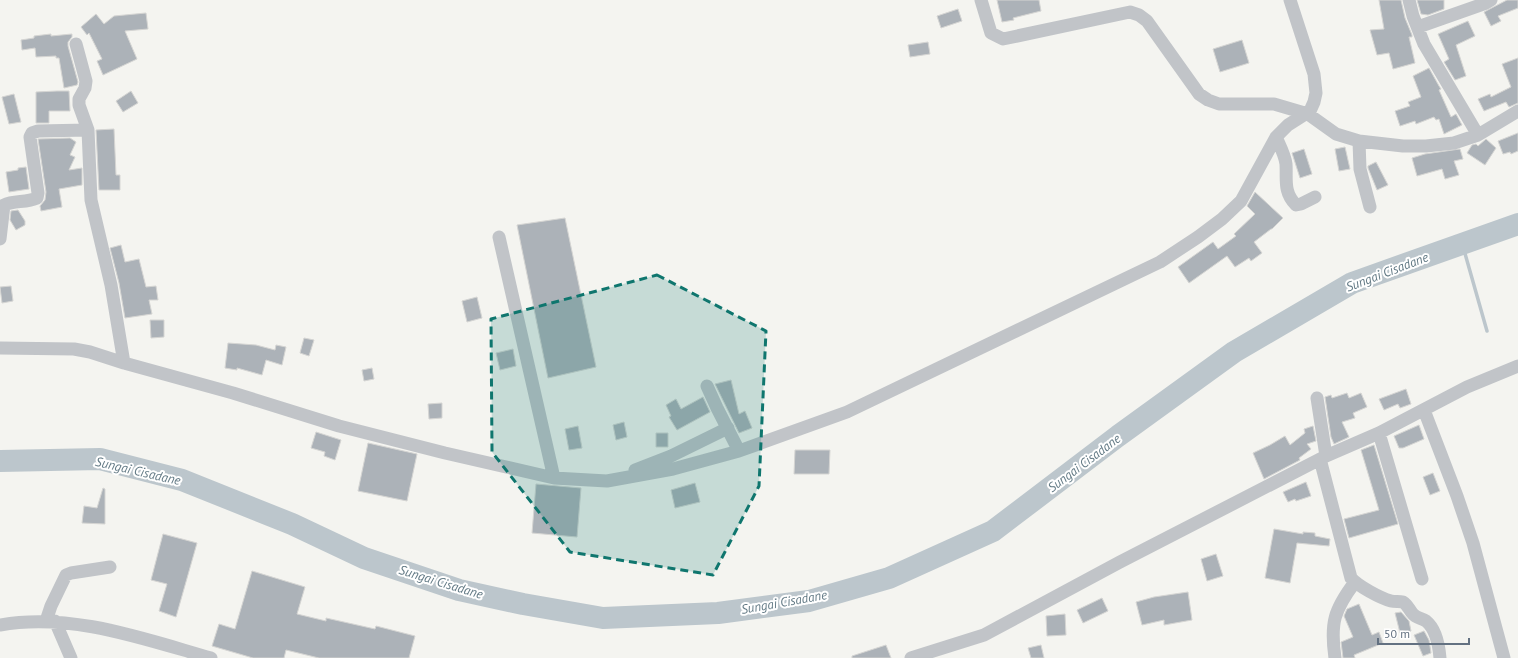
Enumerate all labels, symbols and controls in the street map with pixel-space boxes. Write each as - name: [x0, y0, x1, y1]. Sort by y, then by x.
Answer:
- water label: Sungai Cisadane: [1343, 248, 1431, 296]
- water label: Sungai Cisadane: [1044, 430, 1124, 496]
- water label: Sungai Cisadane: [94, 453, 182, 489]
- water label: Sungai Cisadane: [397, 561, 485, 603]
- water label: Sungai Cisadane: [740, 586, 828, 618]
- scale bar: [1378, 620, 1469, 646]
- text: 50 m: [1384, 626, 1410, 641]

